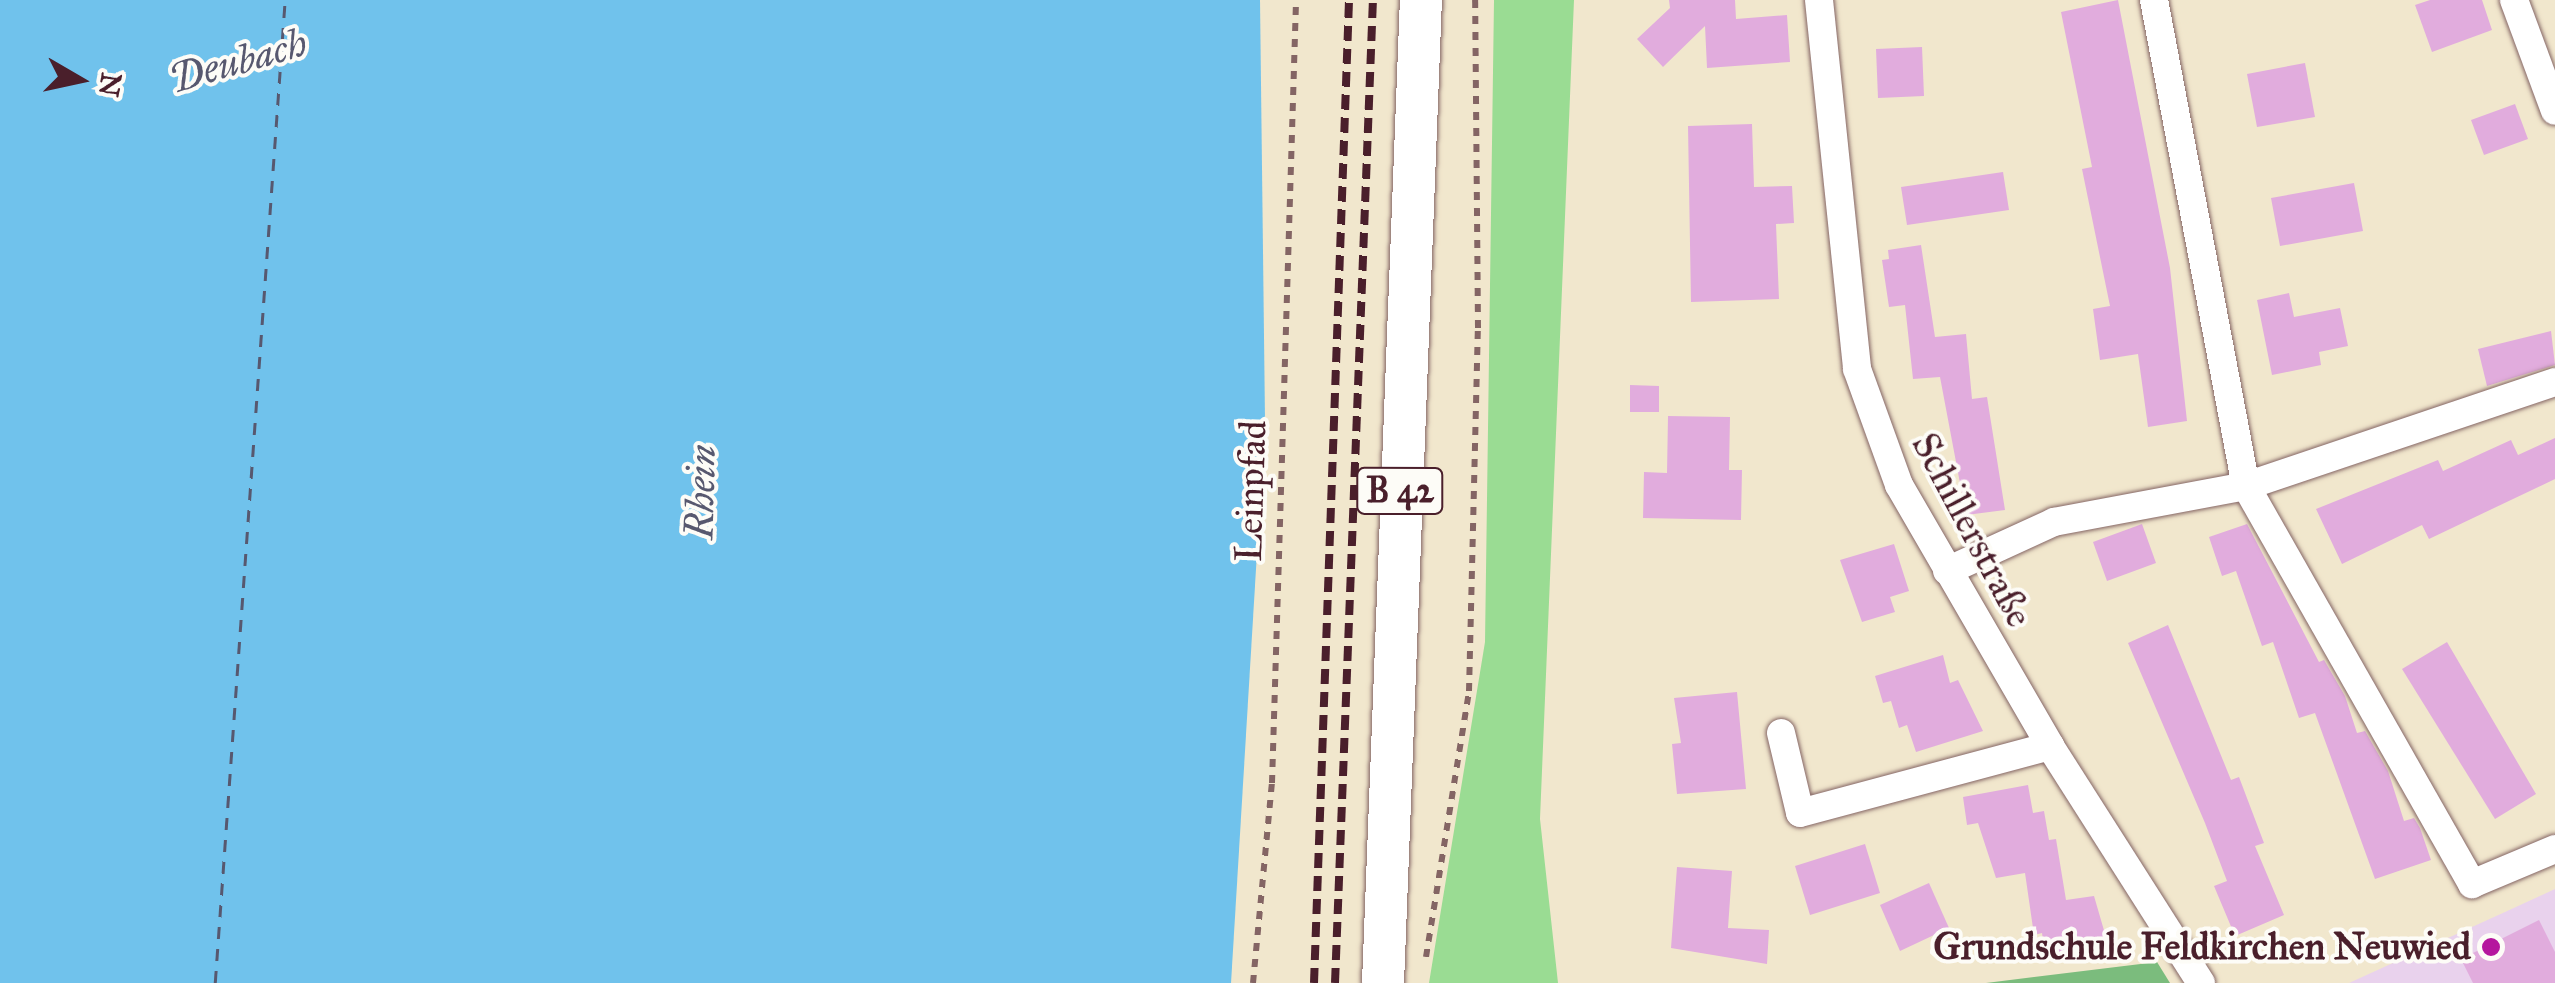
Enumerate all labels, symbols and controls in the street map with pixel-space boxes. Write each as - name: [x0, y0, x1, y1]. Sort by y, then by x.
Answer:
- water label: Deubach: [164, 19, 312, 103]
- north arrow: [30, 30, 130, 130]
- text: N: [91, 70, 129, 99]
- street label: Leinpfad: [1226, 419, 1276, 563]
- street label: Schillerstraße: [1902, 425, 2042, 635]
- water label: Rhein: [675, 444, 727, 540]
- road number: B 42: [1355, 461, 1445, 521]
- place label: Grundschule Feldkirchen Neuwied: [1933, 924, 2471, 970]
- marker: Grundschule Feldkirchen Neuwied: [2480, 936, 2502, 958]

